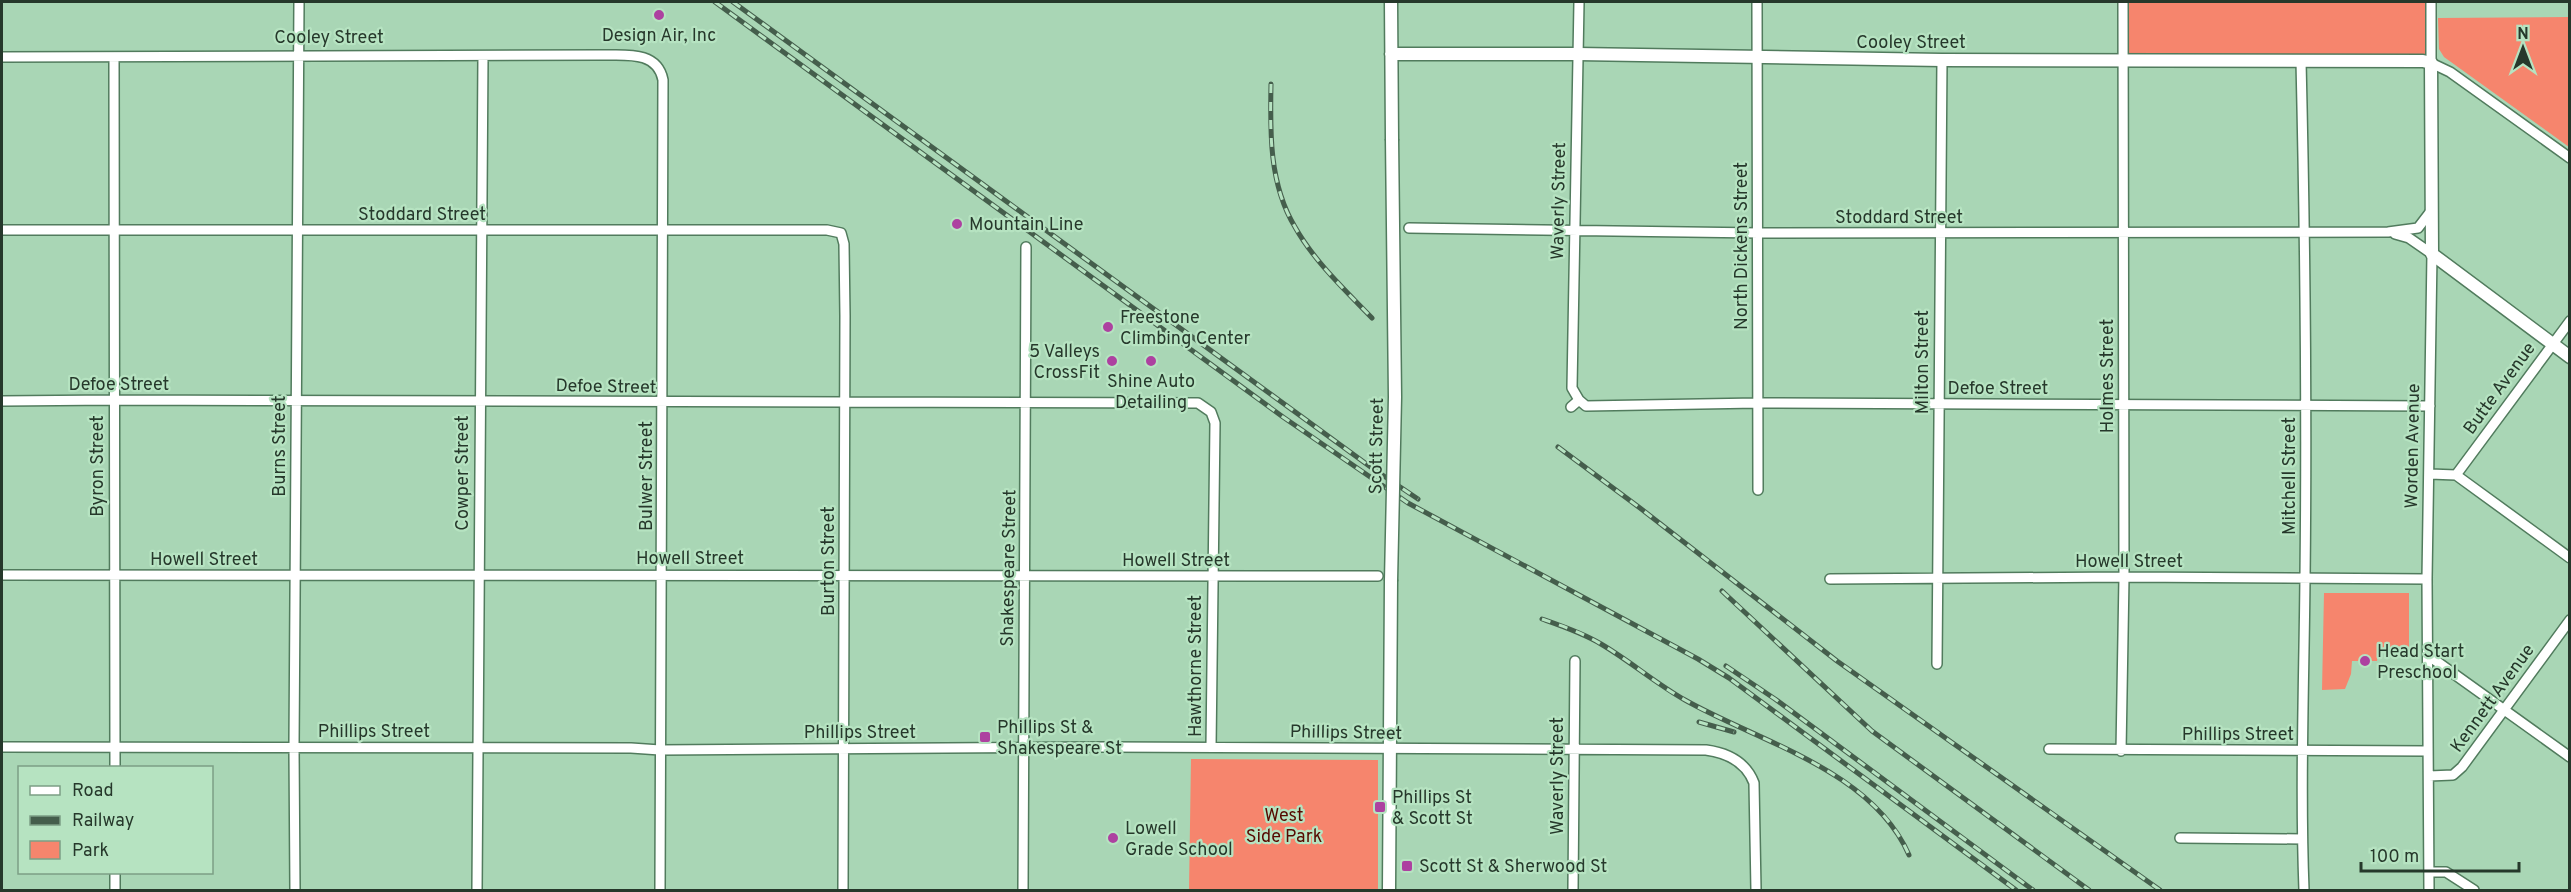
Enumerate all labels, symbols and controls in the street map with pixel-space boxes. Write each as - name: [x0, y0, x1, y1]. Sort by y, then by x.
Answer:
- marker: Design Air, Inc: [652, 8, 666, 22]
- north arrow: [2493, 18, 2553, 78]
- place label: Design Air, Inc: [602, 25, 716, 48]
- text: N: [2517, 25, 2529, 45]
- street label: Cooley Street: [274, 27, 384, 50]
- street label: Cooley Street: [1856, 32, 1966, 55]
- street label: Waverly Street: [1547, 142, 1572, 260]
- street label: North Dickens Street: [1731, 162, 1754, 330]
- street label: Stoddard Street: [358, 204, 486, 227]
- street label: Stoddard Street: [1835, 207, 1963, 230]
- place label: Mountain Line: [969, 214, 1083, 237]
- marker: Mountain Line: [950, 217, 964, 231]
- place label: Freestone Climbing Center: [1120, 307, 1251, 351]
- street label: Milton Street: [1912, 310, 1935, 414]
- street label: Holmes Street: [2097, 319, 2120, 433]
- marker: Freestone Climbing Center: [1101, 320, 1115, 334]
- street label: Butte Avenue: [2459, 338, 2541, 440]
- place label: 5 Valleys CrossFit: [1029, 341, 1100, 385]
- marker: 5 Valleys CrossFit: [1105, 354, 1119, 368]
- marker: Shine Auto Detailing: [1144, 354, 1158, 368]
- place label: Shine Auto Detailing: [1107, 371, 1195, 415]
- street label: Defoe Street: [69, 374, 169, 397]
- street label: Defoe Street: [555, 375, 657, 400]
- street label: Defoe Street: [1948, 378, 2048, 401]
- street label: Worden Avenue: [2401, 383, 2426, 509]
- street label: Burns Street: [269, 395, 292, 497]
- street label: Scott Street: [1365, 398, 1390, 495]
- street label: Byron Street: [87, 415, 110, 517]
- street label: Cowper Street: [452, 415, 475, 531]
- street label: Mitchell Street: [2279, 417, 2302, 535]
- street label: Bulwer Street: [636, 421, 659, 531]
- street label: Shakespeare Street: [997, 489, 1022, 647]
- street label: Burton Street: [818, 506, 841, 616]
- street label: Howell Street: [636, 548, 744, 571]
- street label: Howell Street: [150, 549, 258, 572]
- street label: Howell Street: [1122, 550, 1230, 573]
- street label: Howell Street: [2075, 551, 2183, 574]
- street label: Hawthorne Street: [1185, 595, 1208, 737]
- street label: Kennett Avenue: [2446, 640, 2540, 758]
- place label: Head Start Preschool: [2377, 641, 2464, 685]
- marker: Head Start Preschool: [2358, 654, 2372, 668]
- place label: Phillips St & Shakespeare St: [997, 717, 1122, 761]
- street label: Waverly Street: [1547, 717, 1570, 835]
- street label: Phillips Street: [318, 721, 430, 744]
- street label: Phillips Street: [1290, 721, 1402, 746]
- street label: Phillips Street: [804, 722, 916, 745]
- street label: Phillips Street: [2182, 724, 2294, 747]
- marker: Phillips St & Shakespeare St: [978, 730, 992, 744]
- legend: [18, 766, 213, 874]
- text: Road: [72, 780, 114, 803]
- place label: Phillips St & Scott St: [1392, 787, 1473, 831]
- marker: Phillips St & Scott St: [1373, 800, 1387, 814]
- park label: West Side Park: [1246, 805, 1322, 849]
- text: Railway: [72, 810, 134, 833]
- place label: Lowell Grade School: [1125, 818, 1233, 862]
- marker: Lowell Grade School: [1106, 831, 1120, 845]
- scale bar: [2361, 835, 2518, 873]
- text: Park: [72, 840, 109, 863]
- text: 100 m: [2370, 846, 2419, 869]
- place label: Scott St & Sherwood St: [1419, 856, 1607, 879]
- marker: Scott St & Sherwood St: [1400, 859, 1414, 873]

